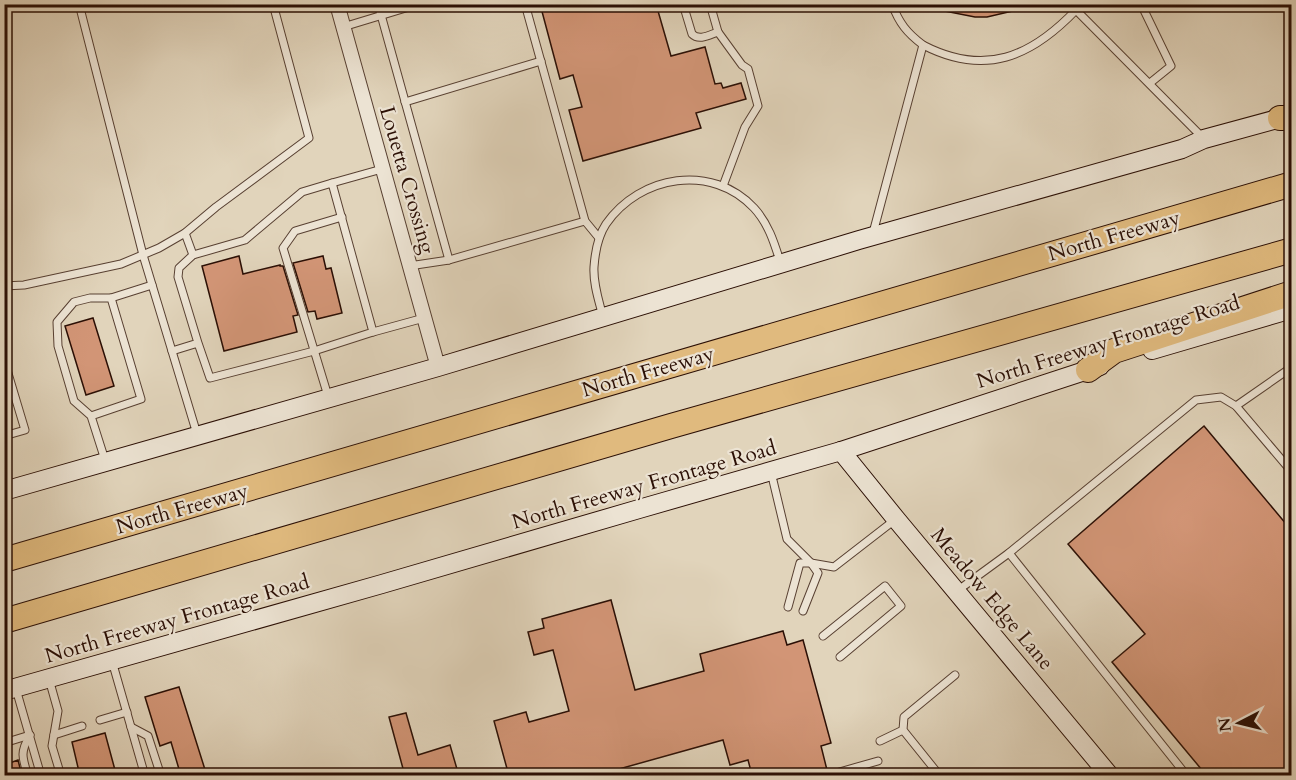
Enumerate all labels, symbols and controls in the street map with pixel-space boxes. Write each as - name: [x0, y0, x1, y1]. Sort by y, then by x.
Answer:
- street label: Louetta Crossing: [372, 103, 442, 257]
- street label: North Freeway: [1044, 203, 1184, 269]
- street label: North Freeway Frontage Road: [973, 288, 1243, 396]
- street label: North Freeway: [578, 339, 718, 405]
- street label: North Freeway Frontage Road: [508, 433, 780, 537]
- street label: North Freeway: [112, 476, 252, 542]
- street label: Meadow Edge Lane: [924, 522, 1060, 676]
- street label: North Freeway Frontage Road: [41, 567, 313, 671]
- north arrow: [1209, 693, 1269, 753]
- text: N: [1213, 716, 1237, 733]

